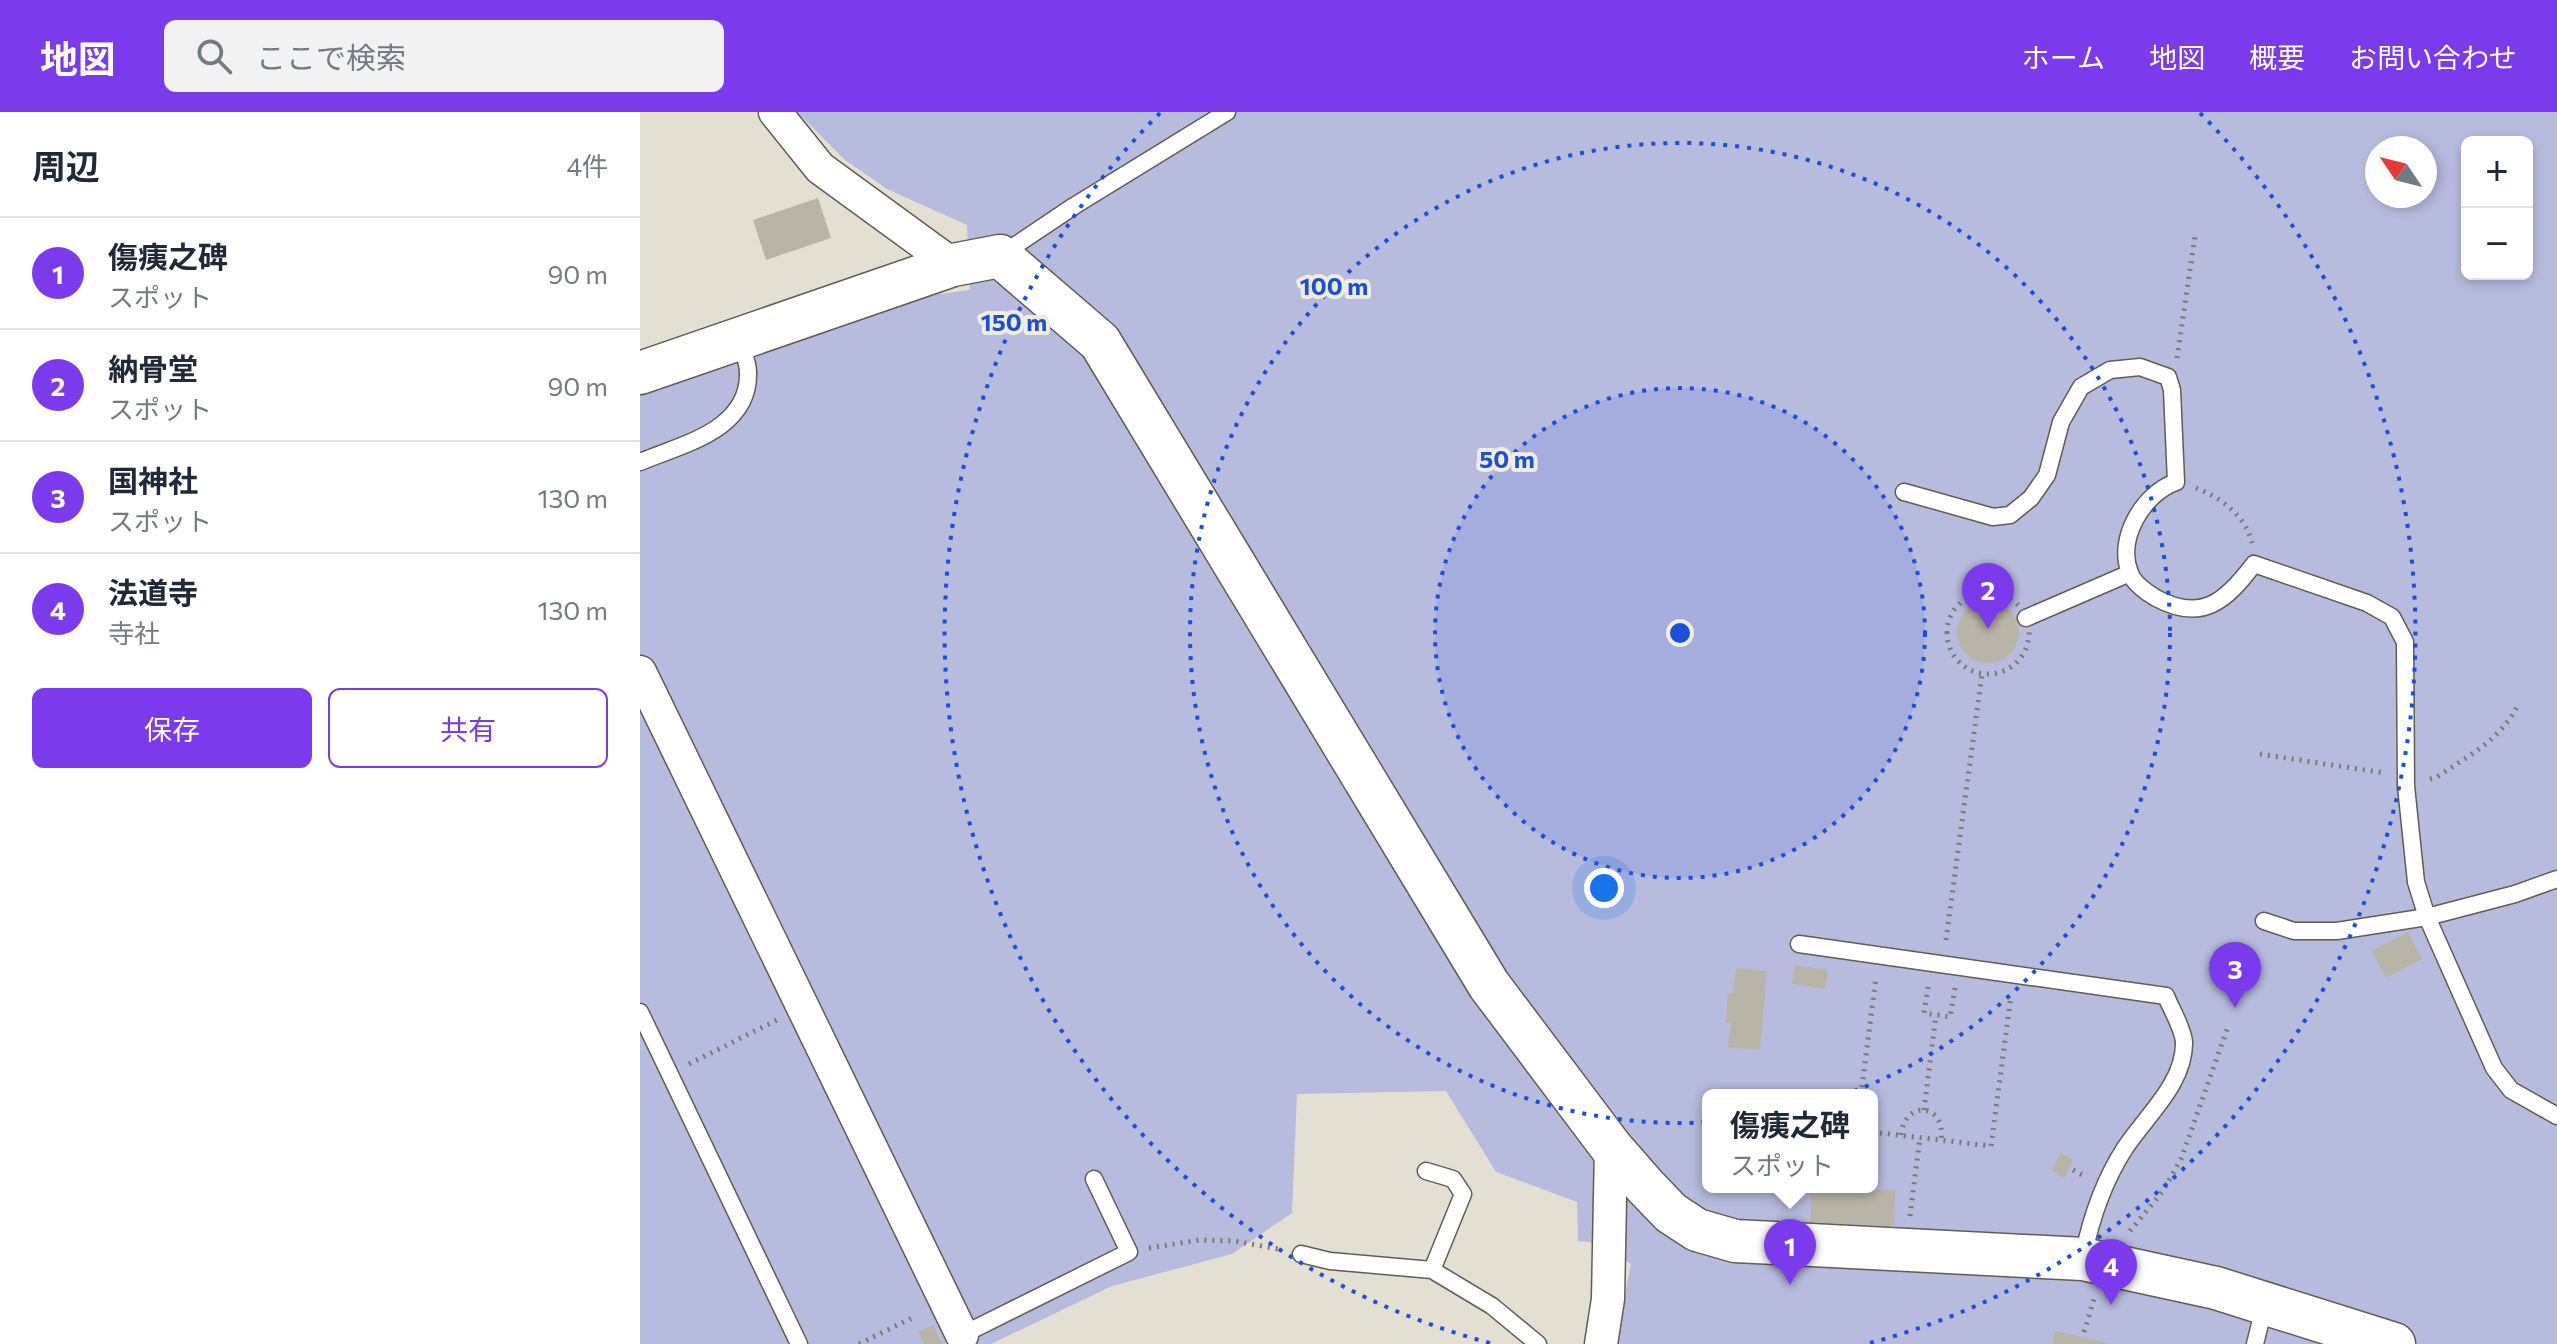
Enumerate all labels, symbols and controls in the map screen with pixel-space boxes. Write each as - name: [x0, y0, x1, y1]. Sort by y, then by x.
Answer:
- search box: [164, 20, 724, 92]
- text: 地図: [40, 34, 116, 81]
- icon: search: [192, 34, 236, 78]
- text: ここで検索: [256, 38, 406, 75]
- text: ホーム: [2022, 40, 2105, 74]
- text: 地図: [2149, 40, 2205, 74]
- text: 概要: [2249, 40, 2305, 74]
- text: お問い合わせ: [2349, 40, 2517, 74]
- north arrow: [2365, 136, 2437, 208]
- map controls: [2461, 136, 2533, 280]
- button: +: [2461, 136, 2533, 208]
- text: 周辺: [32, 144, 100, 186]
- text: 4件: [566, 150, 608, 181]
- button: −: [2461, 208, 2533, 280]
- text: 傷痍之碑: [108, 237, 228, 274]
- text: 1: [52, 258, 64, 289]
- text: 90 m: [548, 258, 608, 289]
- text: 100 m: [1300, 271, 1368, 300]
- text: スポット: [108, 281, 212, 312]
- text: 150 m: [981, 307, 1047, 336]
- text: 納骨堂: [108, 349, 198, 386]
- text: 2: [51, 370, 65, 401]
- text: 90 m: [548, 370, 608, 401]
- text: スポット: [108, 393, 212, 424]
- text: 50 m: [1479, 444, 1535, 473]
- text: 国神社: [108, 461, 198, 498]
- text: 3: [50, 482, 66, 513]
- text: 130 m: [537, 482, 608, 513]
- text: スポット: [108, 505, 212, 536]
- pin: 2: [1962, 563, 2014, 629]
- text: 法道寺: [108, 573, 198, 610]
- text: 4: [50, 594, 66, 625]
- text: 130 m: [537, 594, 608, 625]
- text: 寺社: [108, 617, 160, 648]
- centre of rings: [1666, 619, 1694, 647]
- button: 保存: [32, 688, 312, 768]
- button: 共有: [328, 688, 608, 768]
- your location: [1584, 868, 1624, 908]
- pin: 3: [2209, 942, 2261, 1008]
- popup: [1702, 1089, 1878, 1193]
- text: 傷痍之碑: [1730, 1105, 1850, 1142]
- text: スポット: [1730, 1149, 1834, 1180]
- pin: 1: [1764, 1219, 1816, 1285]
- pin: 4: [2085, 1239, 2137, 1305]

